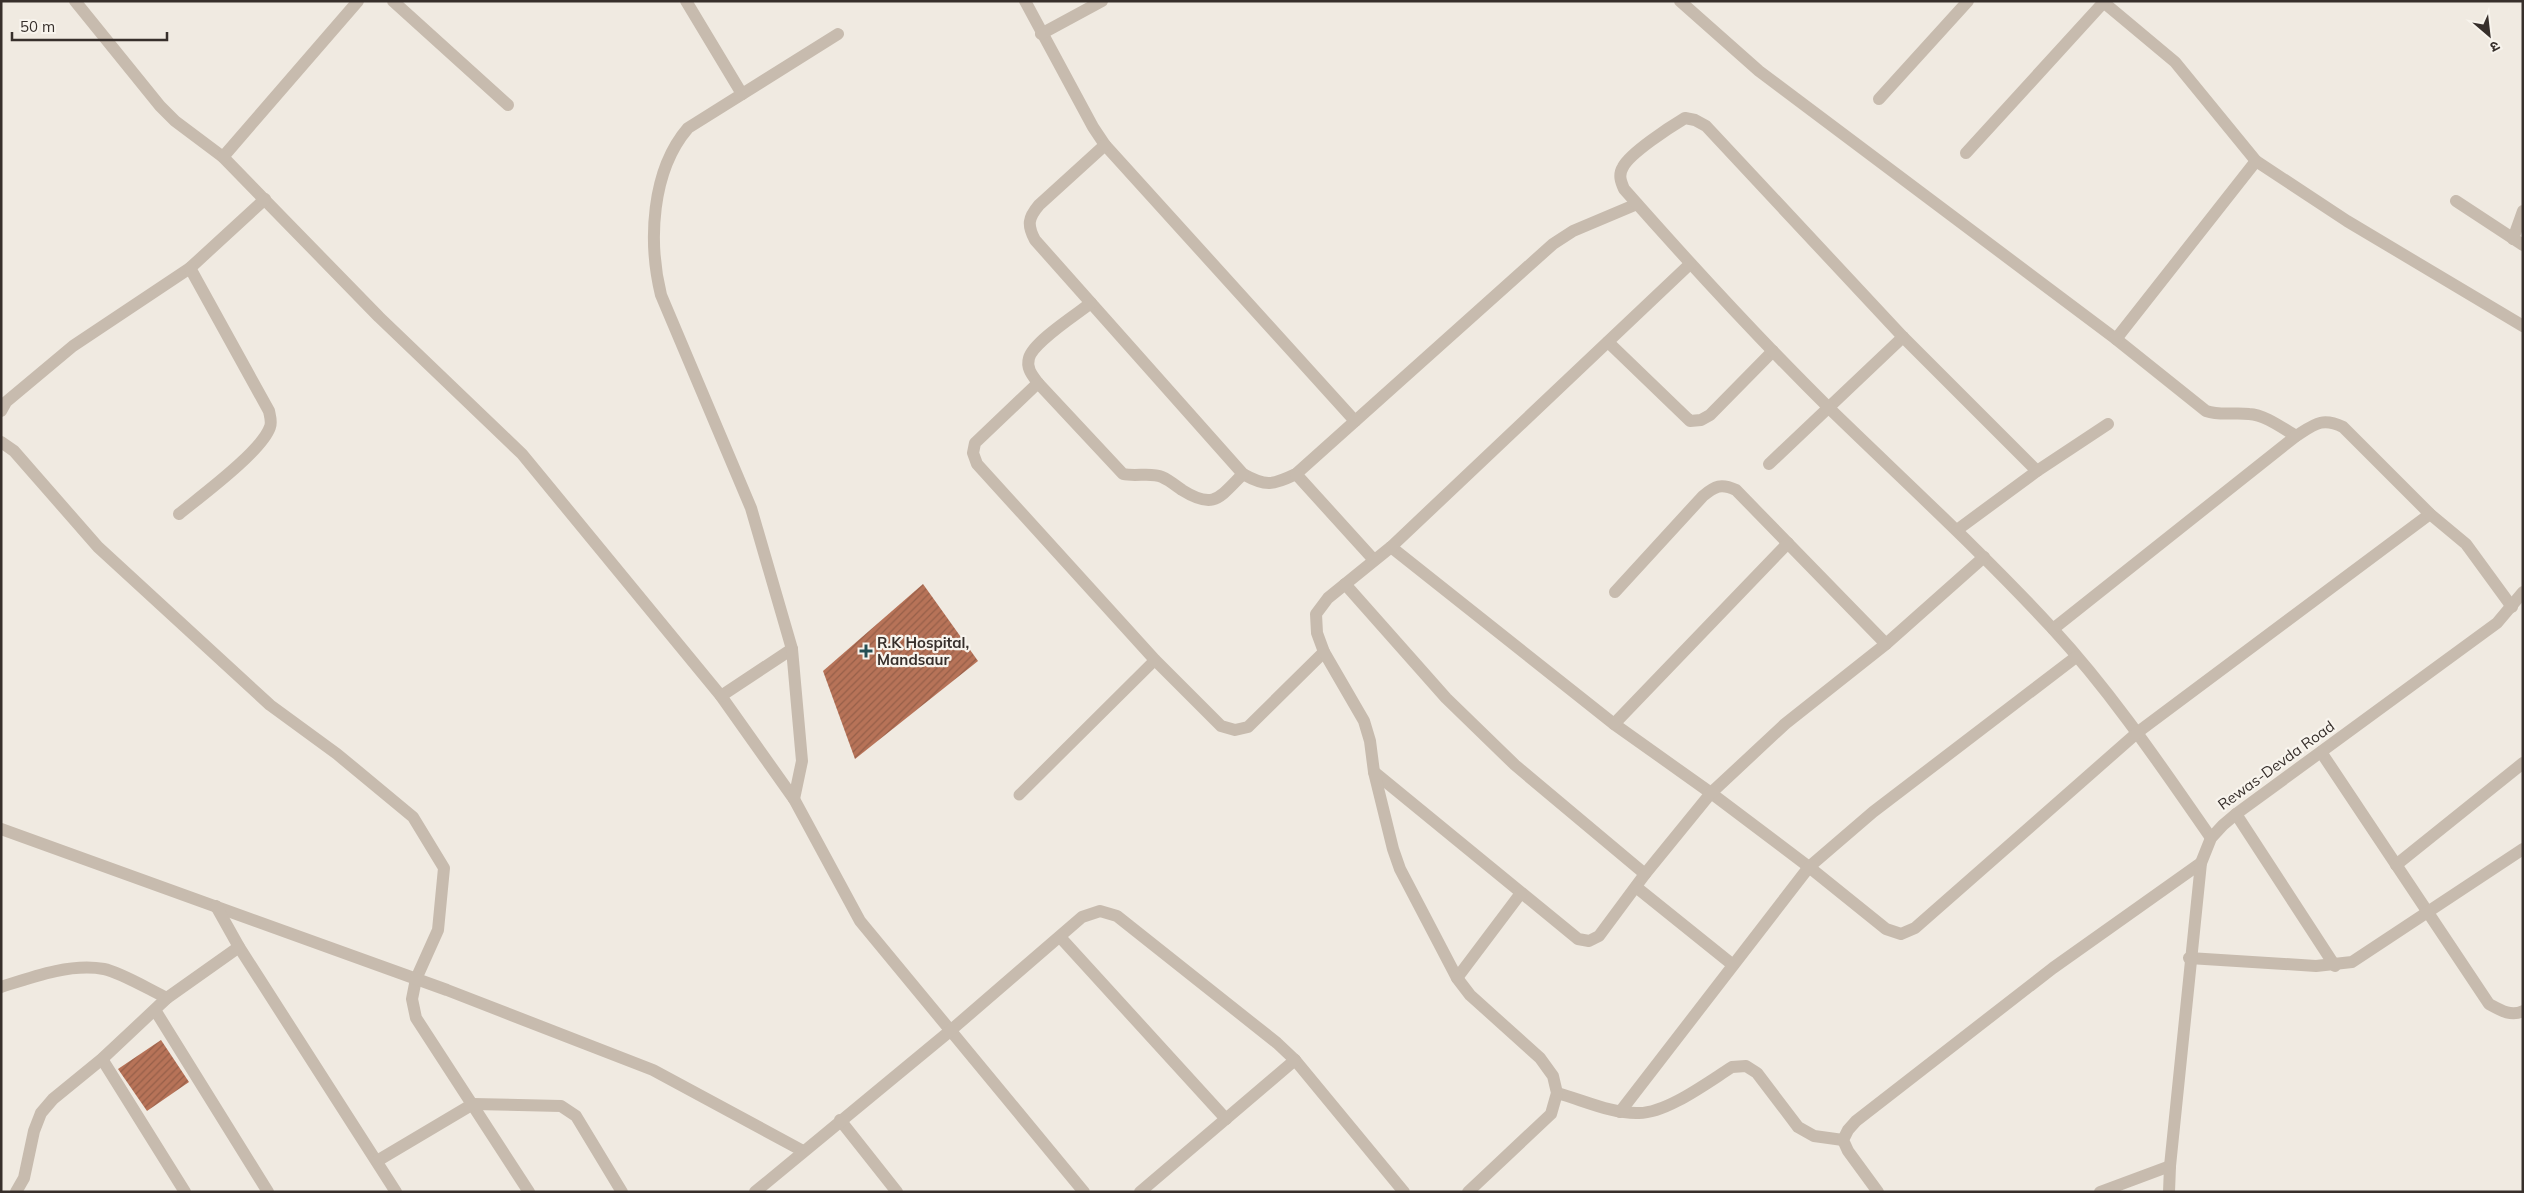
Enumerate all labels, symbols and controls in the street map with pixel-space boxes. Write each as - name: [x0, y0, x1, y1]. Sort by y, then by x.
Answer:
- scale bar: [12, 10, 168, 42]
- north arrow: [2464, 10, 2514, 60]
- text: 50 m: [20, 17, 55, 36]
- text: उ: [2487, 37, 2503, 57]
- place label: R.K Hospital, Mandsaur: [877, 633, 969, 669]
- marker: R.K Hospital, Mandsaur: [859, 644, 873, 658]
- street label: Rewas-Devda Road: [2214, 716, 2338, 814]

